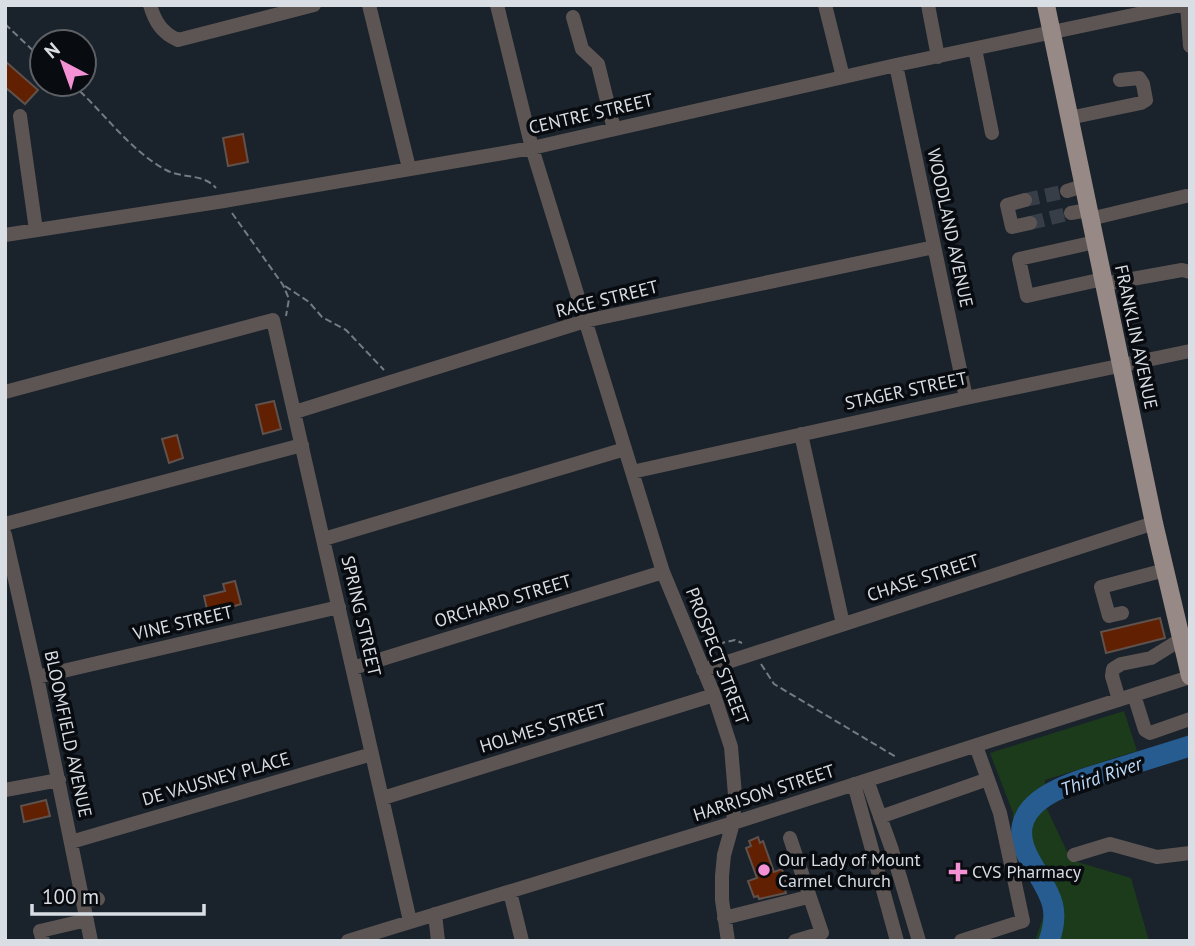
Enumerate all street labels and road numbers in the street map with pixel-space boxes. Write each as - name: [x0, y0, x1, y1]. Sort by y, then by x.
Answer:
- street label: CENTRE STREET: [527, 88, 655, 139]
- street label: WOODLAND AVENUE: [922, 146, 979, 310]
- street label: FRANKLIN AVENUE: [1110, 263, 1163, 411]
- street label: RACE STREET: [553, 275, 660, 322]
- street label: STAGER STREET: [843, 366, 969, 415]
- street label: CHASE STREET: [864, 549, 982, 606]
- street label: SPRING STREET: [336, 553, 387, 678]
- street label: ORCHARD STREET: [432, 569, 574, 632]
- street label: PROSPECT STREET: [681, 584, 754, 728]
- street label: VINE STREET: [130, 600, 235, 645]
- street label: BLOOMFIELD AVENUE: [40, 648, 97, 819]
- street label: HOLMES STREET: [477, 697, 609, 758]
- street label: DE VAUSNEY PLACE: [139, 746, 292, 811]
- street label: HARRISON STREET: [690, 759, 838, 826]

